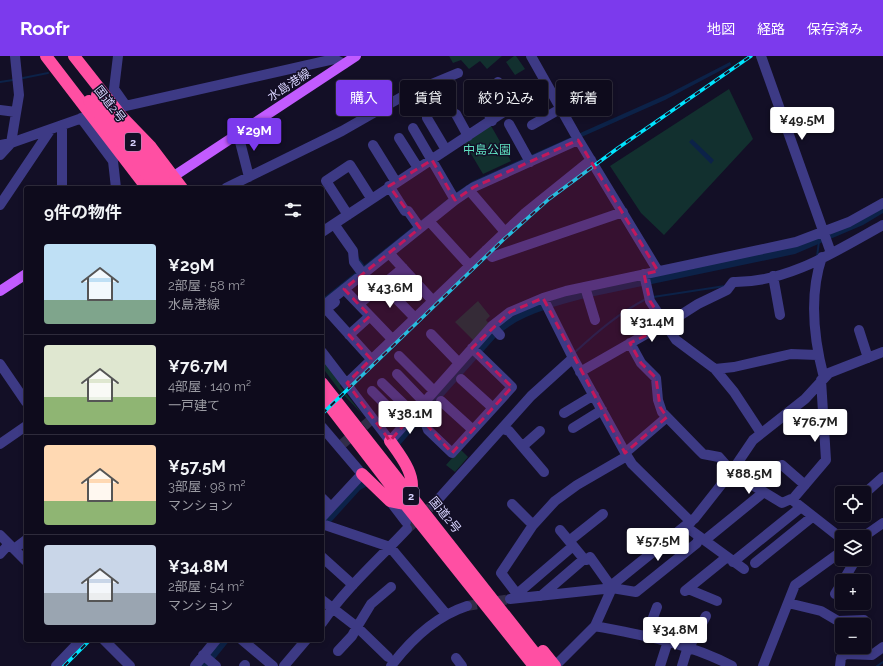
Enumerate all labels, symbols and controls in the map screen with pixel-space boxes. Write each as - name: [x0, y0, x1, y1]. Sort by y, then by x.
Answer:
- text: Roofr: [20, 17, 70, 39]
- text: 地図: [707, 21, 735, 37]
- text: 経路: [757, 21, 785, 37]
- text: 保存済み: [807, 21, 863, 37]
- street label: 水島港線: [265, 66, 313, 104]
- chip: 購入: [336, 80, 392, 116]
- chip: 賃貸: [400, 80, 456, 116]
- chip: 絞り込み: [464, 80, 548, 116]
- chip: 新着: [556, 80, 612, 116]
- street label: 国道2号: [91, 83, 129, 125]
- pin: ¥49.5M: [769, 107, 835, 141]
- text: ¥49.5M: [779, 112, 825, 127]
- pin: ¥29M: [230, 118, 278, 152]
- text: ¥29M: [236, 123, 272, 138]
- road number: 2: [125, 133, 141, 151]
- park label: 中島公園: [463, 143, 511, 157]
- icon: filters: [282, 199, 304, 221]
- text: 9件の物件: [44, 202, 122, 222]
- text: ¥29M: [168, 255, 214, 275]
- icon: home: [76, 260, 124, 308]
- pin: ¥43.6M: [357, 275, 423, 309]
- text: 2部屋 · 58 m²: [168, 278, 245, 293]
- text: ¥43.6M: [367, 280, 413, 295]
- text: 水島港線: [168, 297, 220, 312]
- pin: ¥31.4M: [619, 309, 685, 343]
- text: ¥31.4M: [630, 314, 674, 329]
- text: ¥76.7M: [168, 356, 228, 376]
- icon: home: [76, 361, 124, 409]
- text: 4部屋 · 140 m²: [168, 379, 251, 394]
- text: 一戸建て: [168, 398, 220, 413]
- pin: ¥38.1M: [377, 401, 443, 435]
- text: ¥38.1M: [388, 406, 432, 421]
- pin: ¥76.7M: [782, 409, 848, 443]
- text: ¥76.7M: [792, 414, 838, 429]
- text: ¥57.5M: [168, 456, 226, 476]
- icon: home: [76, 461, 124, 509]
- pin: ¥88.5M: [716, 461, 782, 495]
- text: ¥88.5M: [726, 466, 772, 481]
- text: 3部屋 · 98 m²: [168, 479, 246, 494]
- map controls: [835, 486, 871, 654]
- button: locate: [835, 486, 871, 522]
- road number: 2: [403, 487, 419, 505]
- street label: 国道2号: [426, 494, 464, 536]
- text: マンション: [168, 498, 233, 513]
- pin: ¥57.5M: [625, 528, 691, 562]
- button: layers: [835, 530, 871, 566]
- text: ¥57.5M: [636, 533, 680, 548]
- text: ¥34.8M: [168, 556, 228, 576]
- icon: home: [76, 561, 124, 609]
- button: +: [835, 574, 871, 610]
- text: 2部屋 · 54 m²: [168, 579, 244, 594]
- text: マンション: [168, 598, 233, 613]
- pin: ¥34.8M: [642, 617, 708, 651]
- button: −: [835, 618, 871, 654]
- text: ¥34.8M: [652, 622, 698, 637]

